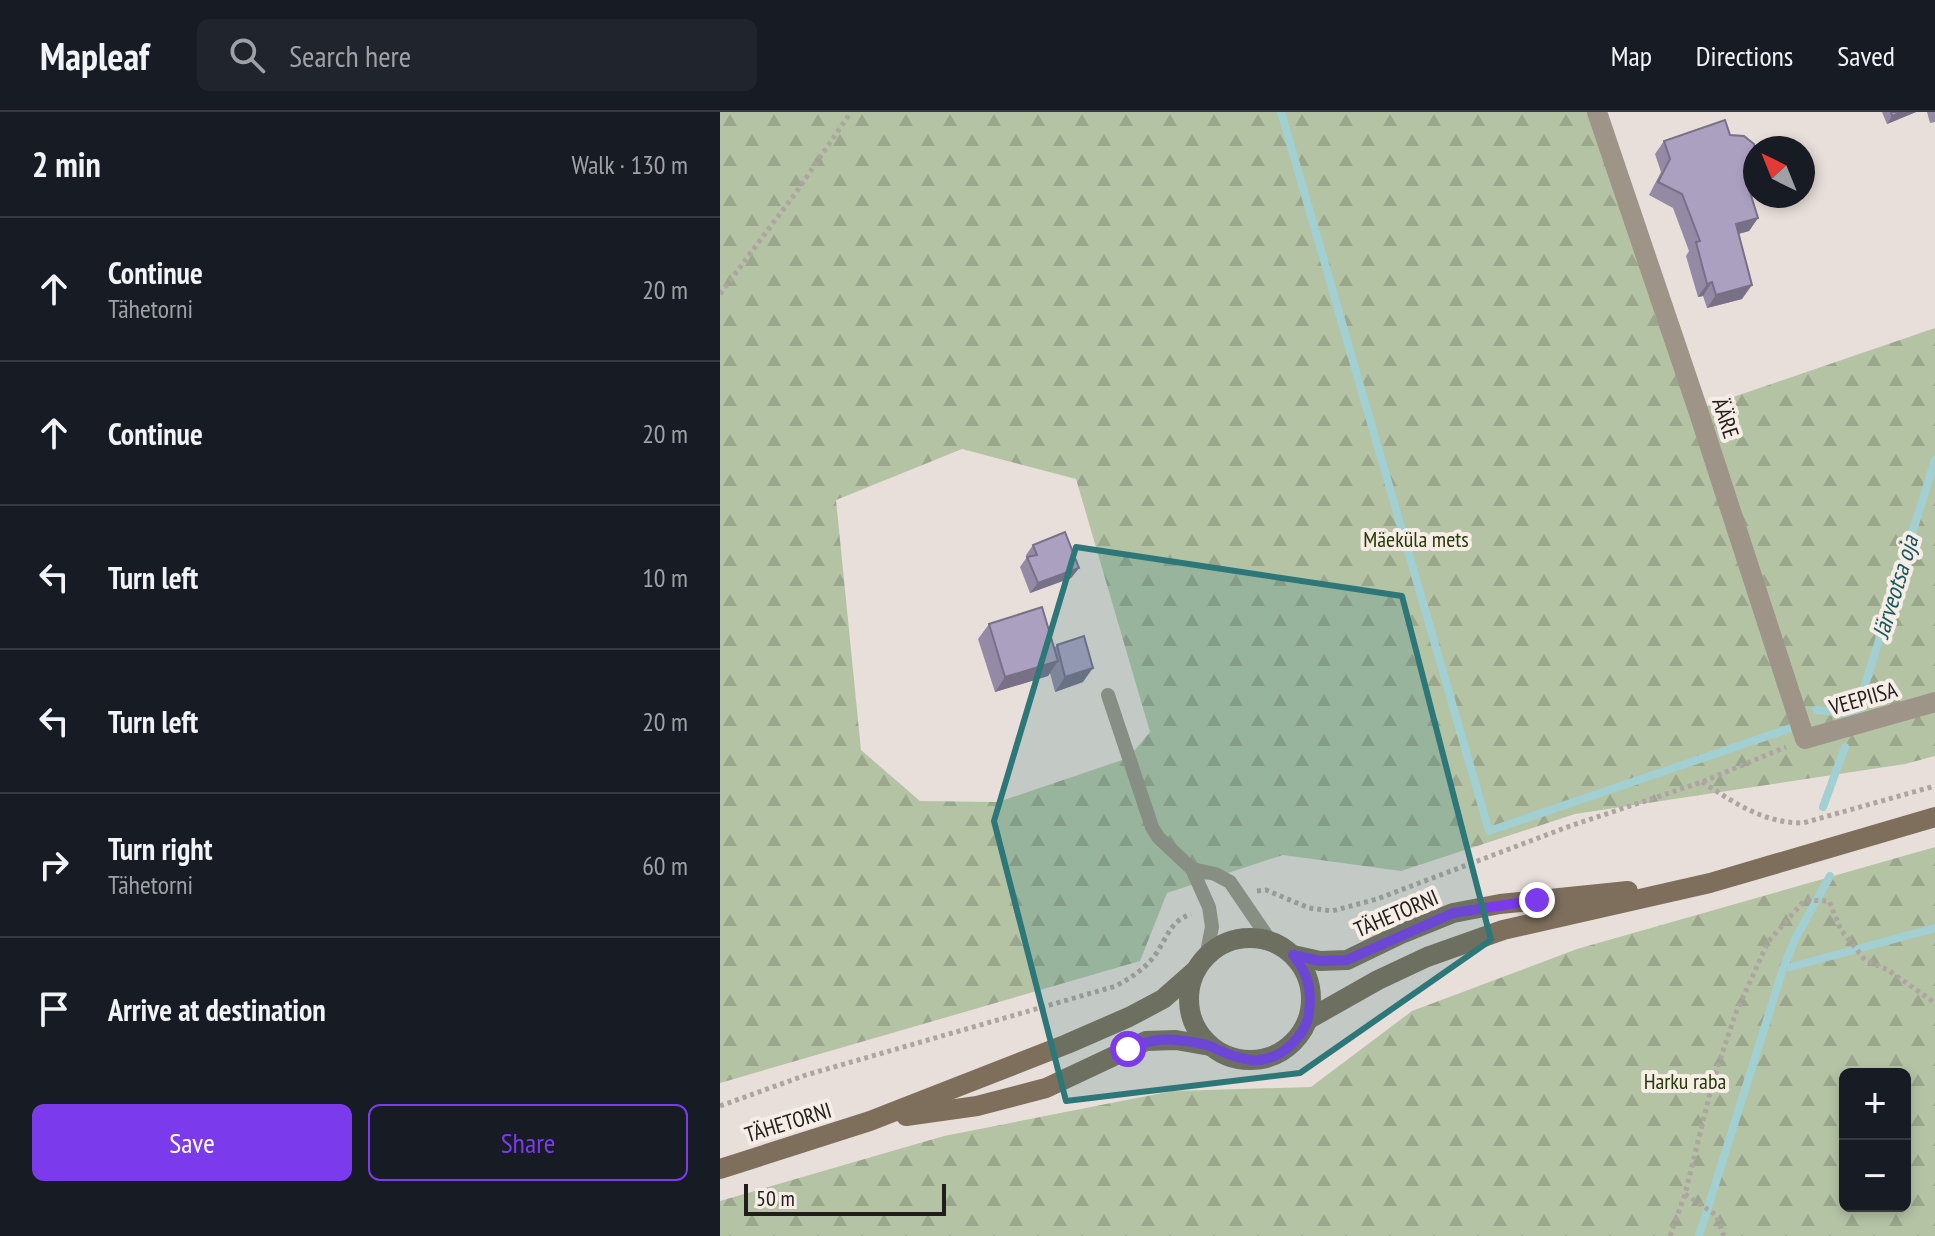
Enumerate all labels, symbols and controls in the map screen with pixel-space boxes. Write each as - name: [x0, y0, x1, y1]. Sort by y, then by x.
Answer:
- search box: [197, 19, 757, 91]
- text: Mapleaf: [40, 31, 149, 80]
- icon: search: [225, 33, 269, 77]
- text: Search here: [289, 36, 411, 75]
- text: Map: [1611, 37, 1652, 74]
- text: Directions: [1696, 37, 1793, 74]
- text: Saved: [1837, 37, 1895, 74]
- north arrow: [1743, 136, 1815, 208]
- text: 2 min: [32, 142, 101, 186]
- text: Walk · 130 m: [571, 148, 688, 181]
- text: Continue: [108, 253, 203, 292]
- icon: ahead: [32, 267, 76, 311]
- text: 20 m: [642, 273, 688, 306]
- text: Tähetorni: [108, 292, 193, 325]
- street label: ÄÄRE: [1706, 394, 1746, 442]
- icon: ahead: [32, 411, 76, 455]
- text: Continue: [108, 414, 203, 453]
- text: 20 m: [642, 417, 688, 450]
- park label: Mäeküla mets: [1363, 525, 1469, 553]
- water label: Järveotsa oja: [1864, 531, 1926, 643]
- icon: left: [32, 555, 76, 599]
- text: Turn left: [108, 558, 198, 597]
- text: 10 m: [642, 561, 688, 594]
- street label: VEEPIISA: [1825, 675, 1901, 721]
- icon: left: [32, 699, 76, 743]
- text: Turn left: [108, 702, 198, 741]
- text: 20 m: [642, 705, 688, 738]
- text: Turn right: [108, 829, 212, 868]
- icon: right: [32, 843, 76, 887]
- text: 60 m: [642, 849, 688, 882]
- text: Tähetorni: [108, 868, 193, 901]
- route end: [1519, 882, 1555, 918]
- street label: TÄHETORNI: [1350, 883, 1442, 943]
- icon: arrive: [32, 987, 76, 1031]
- text: Arrive at destination: [108, 990, 326, 1029]
- route start: [1110, 1031, 1146, 1067]
- park label: Harku raba: [1644, 1067, 1726, 1095]
- map controls: [1839, 1068, 1911, 1212]
- button: +: [1839, 1068, 1911, 1140]
- street label: TÄHETORNI: [741, 1096, 835, 1148]
- button: Save: [32, 1104, 352, 1181]
- button: Share: [368, 1104, 688, 1181]
- button: −: [1839, 1140, 1911, 1212]
- scale bar: [744, 1180, 946, 1216]
- text: 50 m: [756, 1184, 795, 1212]

